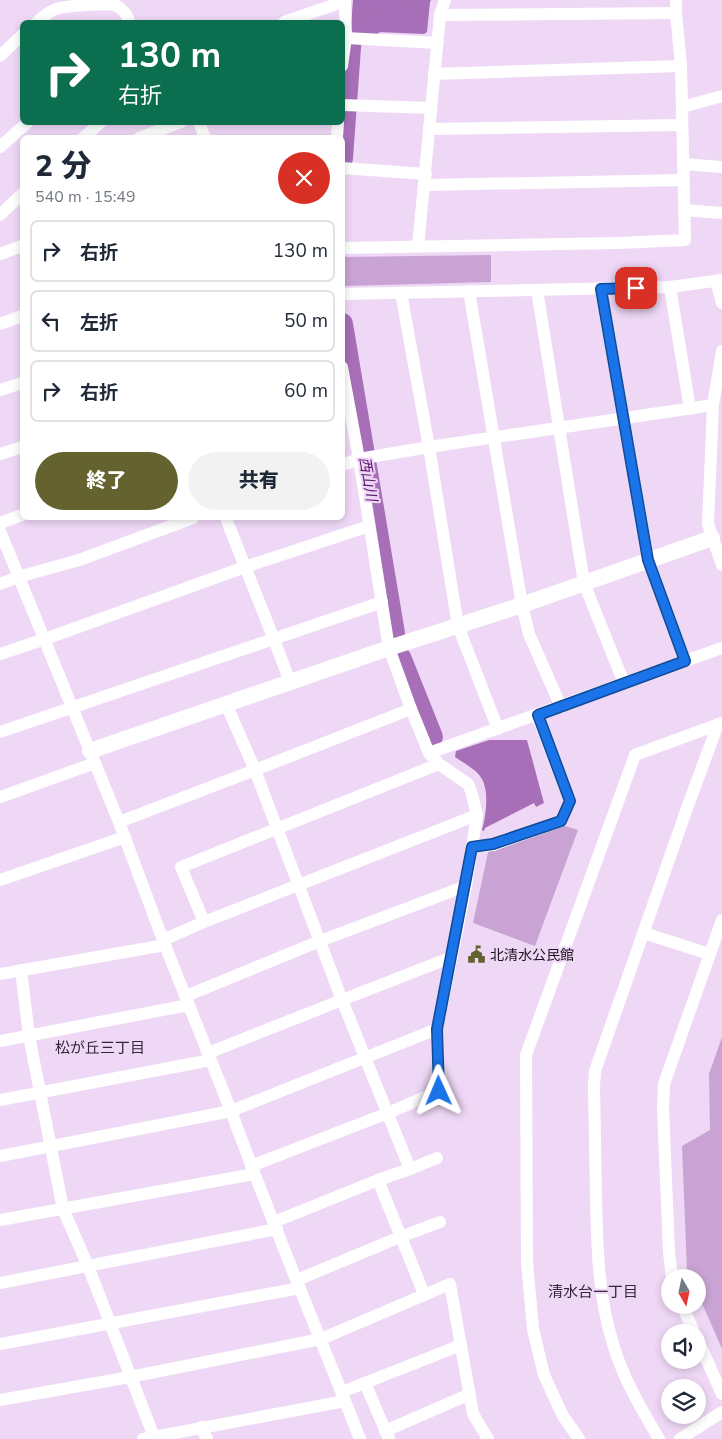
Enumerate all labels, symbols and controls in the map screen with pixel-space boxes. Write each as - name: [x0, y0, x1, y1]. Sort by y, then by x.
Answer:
- text: 130 m: [118, 32, 221, 79]
- icon: right: [35, 40, 100, 105]
- text: 右折: [118, 81, 162, 111]
- text: 2 分: [35, 146, 91, 187]
- button: close: [278, 152, 330, 204]
- text: 540 m · 15:49: [35, 186, 136, 208]
- icon: right: [37, 237, 65, 265]
- text: 130 m: [273, 238, 328, 264]
- text: 右折: [80, 240, 118, 266]
- pin: [615, 267, 657, 309]
- icon: arrive: [622, 274, 650, 302]
- icon: left: [37, 307, 65, 335]
- text: 50 m: [284, 308, 328, 334]
- text: 左折: [80, 310, 118, 336]
- icon: right: [37, 377, 65, 405]
- text: 60 m: [284, 378, 328, 404]
- text: 右折: [80, 380, 118, 406]
- button: 終了: [35, 452, 178, 510]
- button: 共有: [188, 452, 330, 510]
- water label: 西山川: [354, 455, 382, 505]
- public building icon: 北清水公民館: [466, 945, 486, 965]
- place label: 北清水公民館: [490, 946, 574, 965]
- district label: 松が丘三丁目: [55, 1038, 145, 1058]
- position arrow: [412, 1064, 464, 1116]
- north arrow: [661, 1269, 706, 1314]
- map controls: [661, 1269, 706, 1424]
- district label: 清水台一丁目: [548, 1282, 638, 1302]
- button: sound: [661, 1324, 706, 1369]
- button: layers: [661, 1379, 706, 1424]

